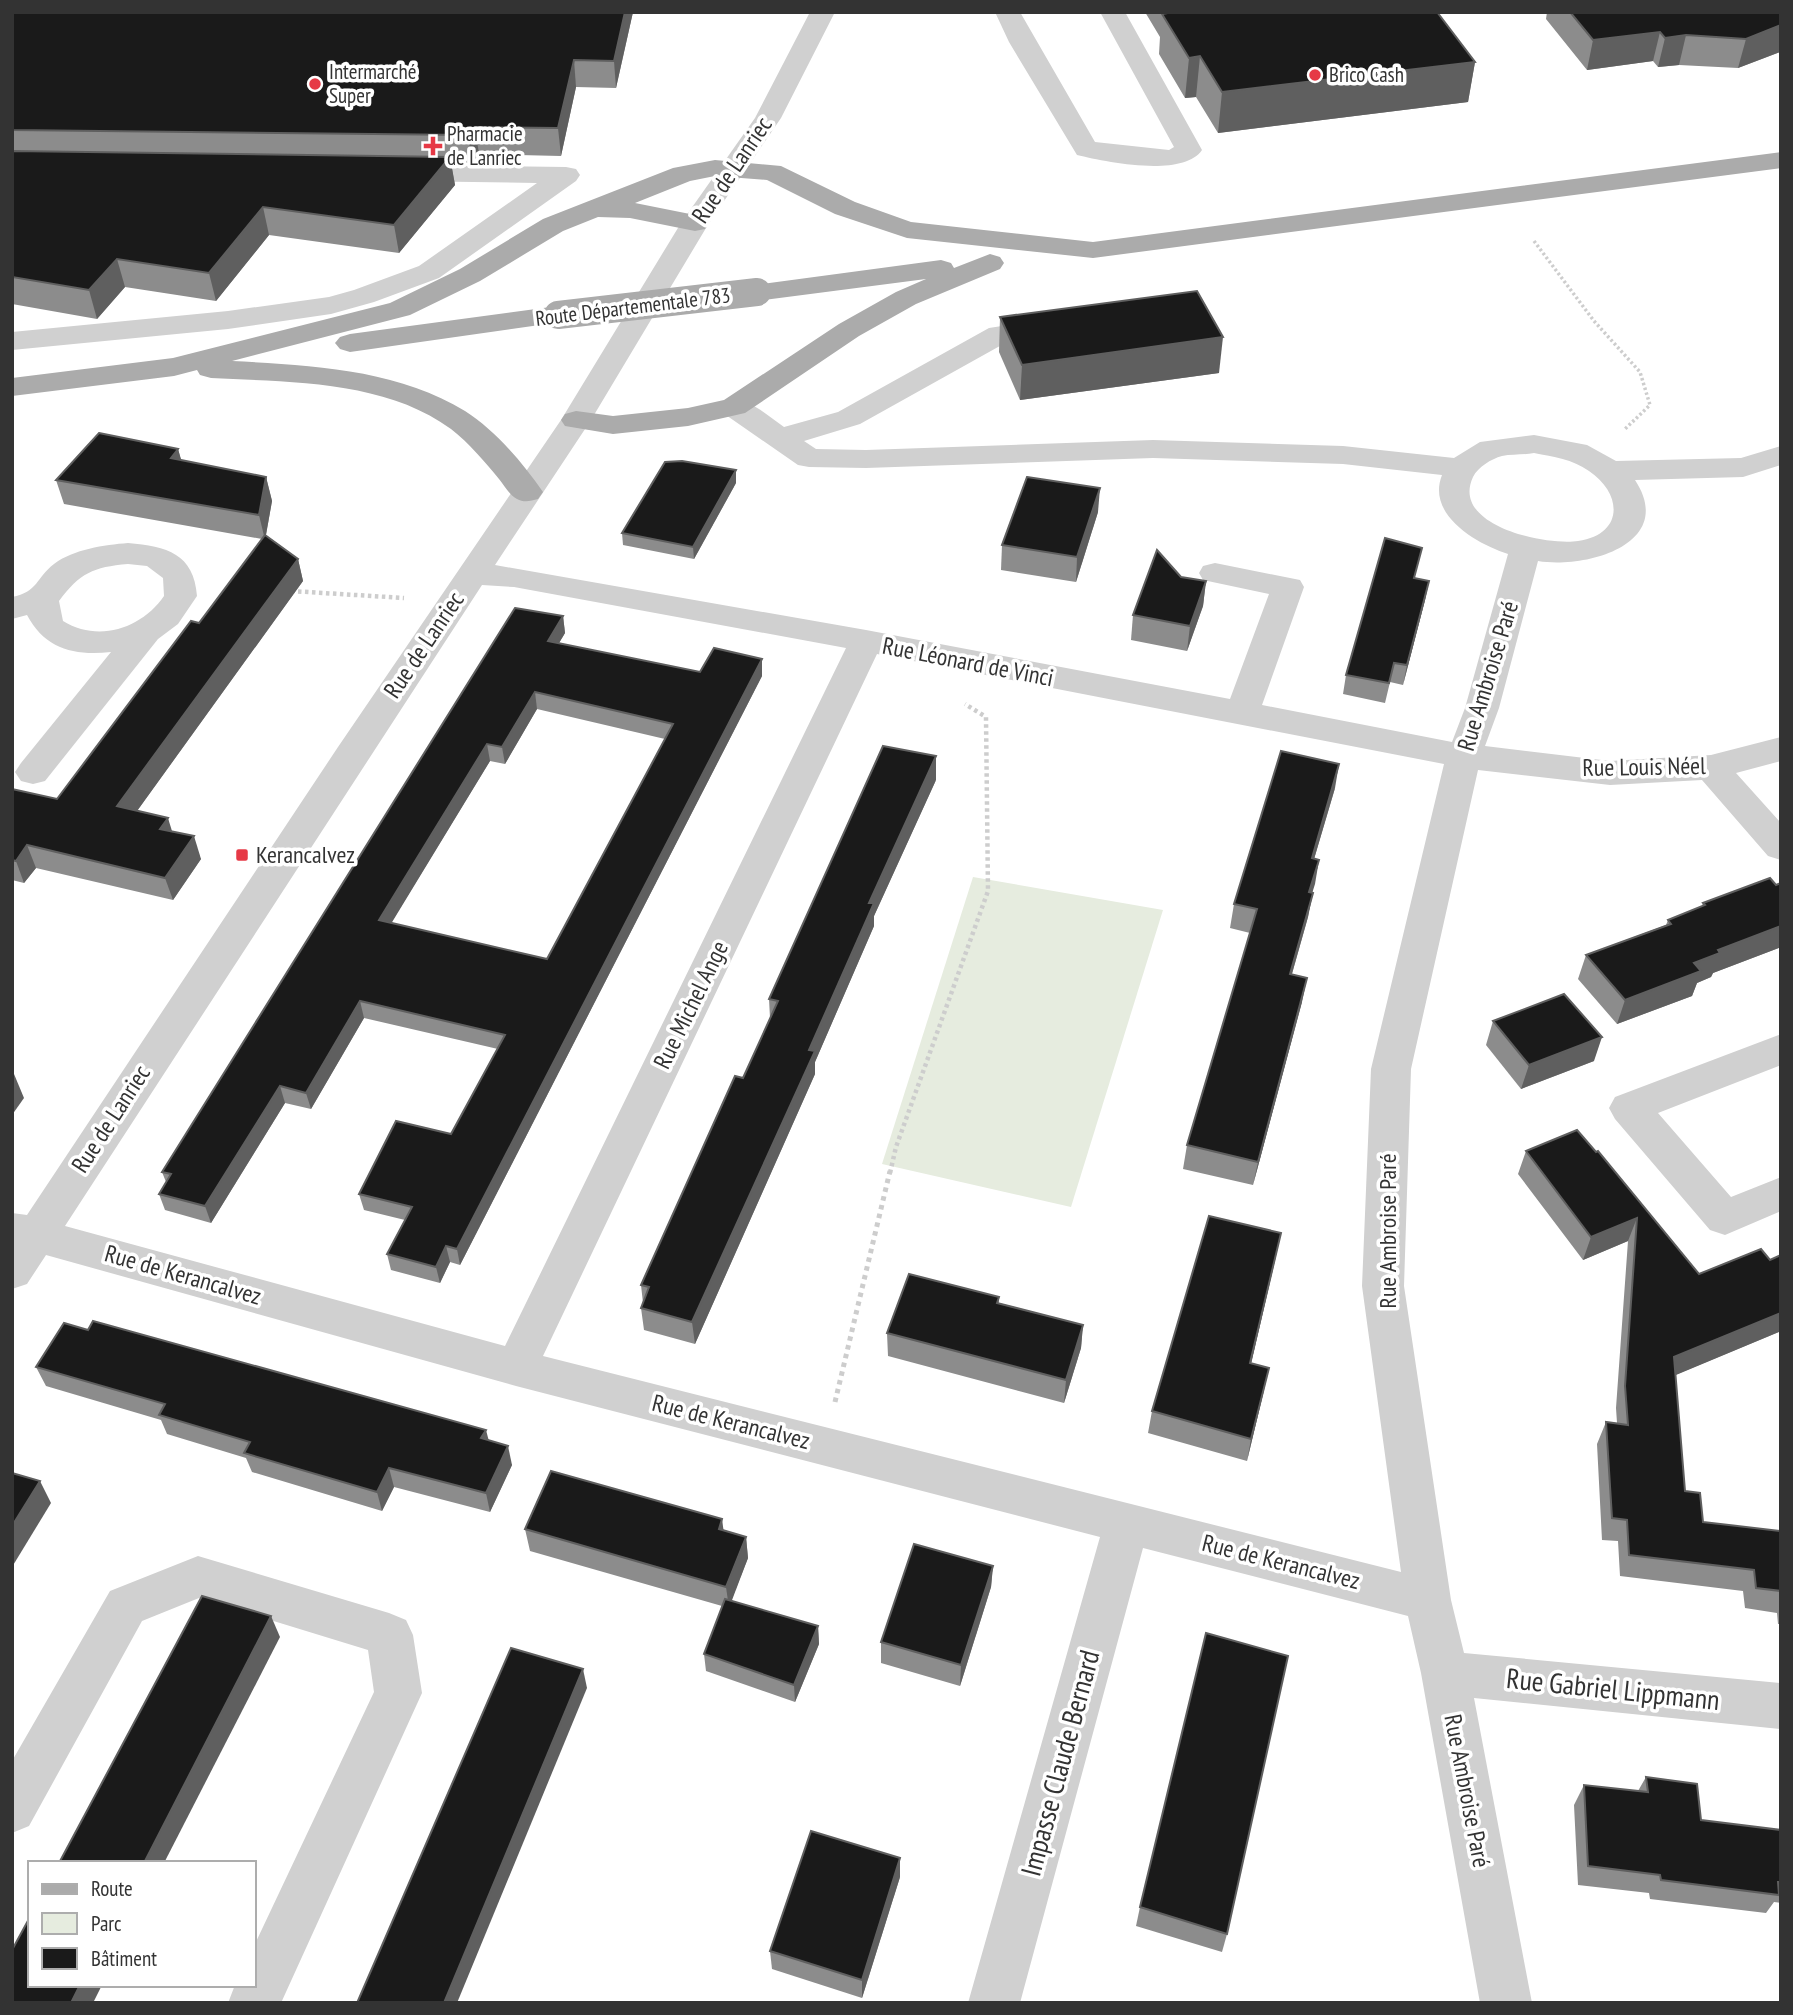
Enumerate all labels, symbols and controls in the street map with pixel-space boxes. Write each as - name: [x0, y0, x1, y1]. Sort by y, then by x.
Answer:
- place label: Intermarché Super: [329, 58, 416, 109]
- place label: Brico Cash: [1329, 61, 1404, 88]
- marker: Brico Cash: [1307, 67, 1323, 83]
- marker: Intermarché Super: [307, 76, 323, 92]
- street label: Rue de Lanriec: [685, 110, 779, 229]
- place label: Pharmacie de Lanriec: [447, 120, 523, 171]
- marker: Pharmacie de Lanriec: [425, 138, 441, 154]
- street label: Route Départementale 783: [534, 281, 732, 332]
- street label: Rue de Lanriec: [377, 585, 471, 704]
- street label: Rue Ambroise Paré: [1450, 597, 1525, 755]
- street label: Rue Léonard de Vinci: [880, 630, 1056, 693]
- street label: Rue Louis Néel: [1582, 750, 1706, 783]
- place label: Kerancalvez: [256, 839, 355, 870]
- marker: Kerancalvez: [234, 847, 250, 863]
- street label: Rue Michel Ange: [646, 936, 735, 1074]
- street label: Rue de Lanriec: [64, 1059, 157, 1178]
- street label: Rue Ambroise Paré: [1372, 1153, 1403, 1309]
- street label: Rue de Kerancalvez: [101, 1237, 265, 1312]
- street label: Rue de Kerancalvez: [649, 1387, 813, 1456]
- street label: Rue de Kerancalvez: [1199, 1527, 1363, 1596]
- street label: Impasse Claude Bernard: [1012, 1646, 1107, 1880]
- street label: Rue Gabriel Lippmann: [1505, 1659, 1721, 1718]
- street label: Rue Ambroise Paré: [1437, 1712, 1498, 1870]
- legend: [28, 1861, 256, 1987]
- text: Route: [91, 1875, 133, 1902]
- text: Parc: [91, 1910, 122, 1937]
- text: Bâtiment: [91, 1945, 157, 1972]

